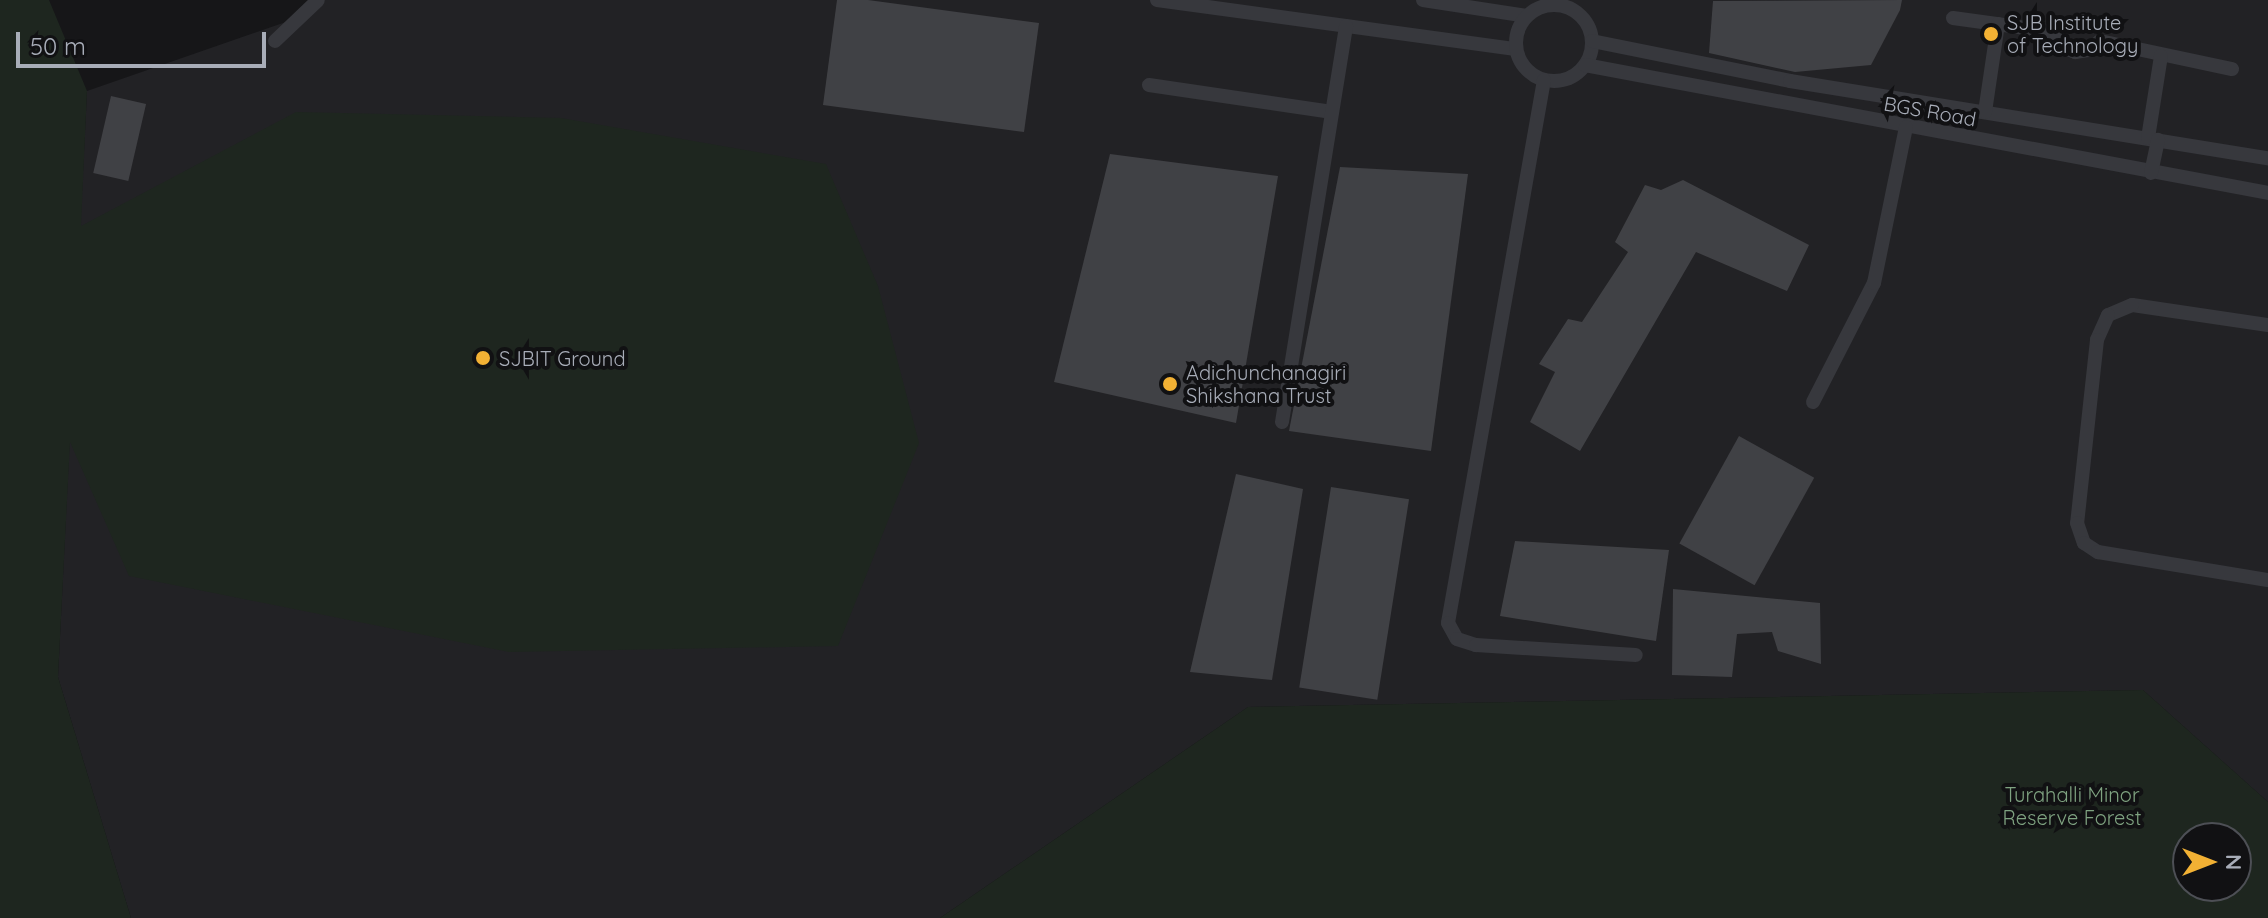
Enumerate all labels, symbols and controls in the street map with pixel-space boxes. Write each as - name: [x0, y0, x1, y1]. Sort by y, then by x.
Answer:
- place label: SJB Institute of Technology: [2007, 10, 2138, 57]
- scale bar: [20, 16, 270, 66]
- marker: SJB Institute of Technology: [1982, 25, 2000, 43]
- text: 50 m: [30, 31, 86, 61]
- street label: BGS Road: [1882, 91, 1978, 131]
- place label: SJBIT Ground: [499, 346, 626, 370]
- marker: SJBIT Ground: [474, 349, 492, 367]
- place label: Adichunchanagiri Shikshana Trust: [1186, 360, 1346, 407]
- marker: Adichunchanagiri Shikshana Trust: [1161, 375, 1179, 393]
- park label: Turahalli Minor Reserve Forest: [2002, 782, 2142, 829]
- north arrow: [2172, 822, 2252, 902]
- text: N: [2220, 854, 2248, 870]

